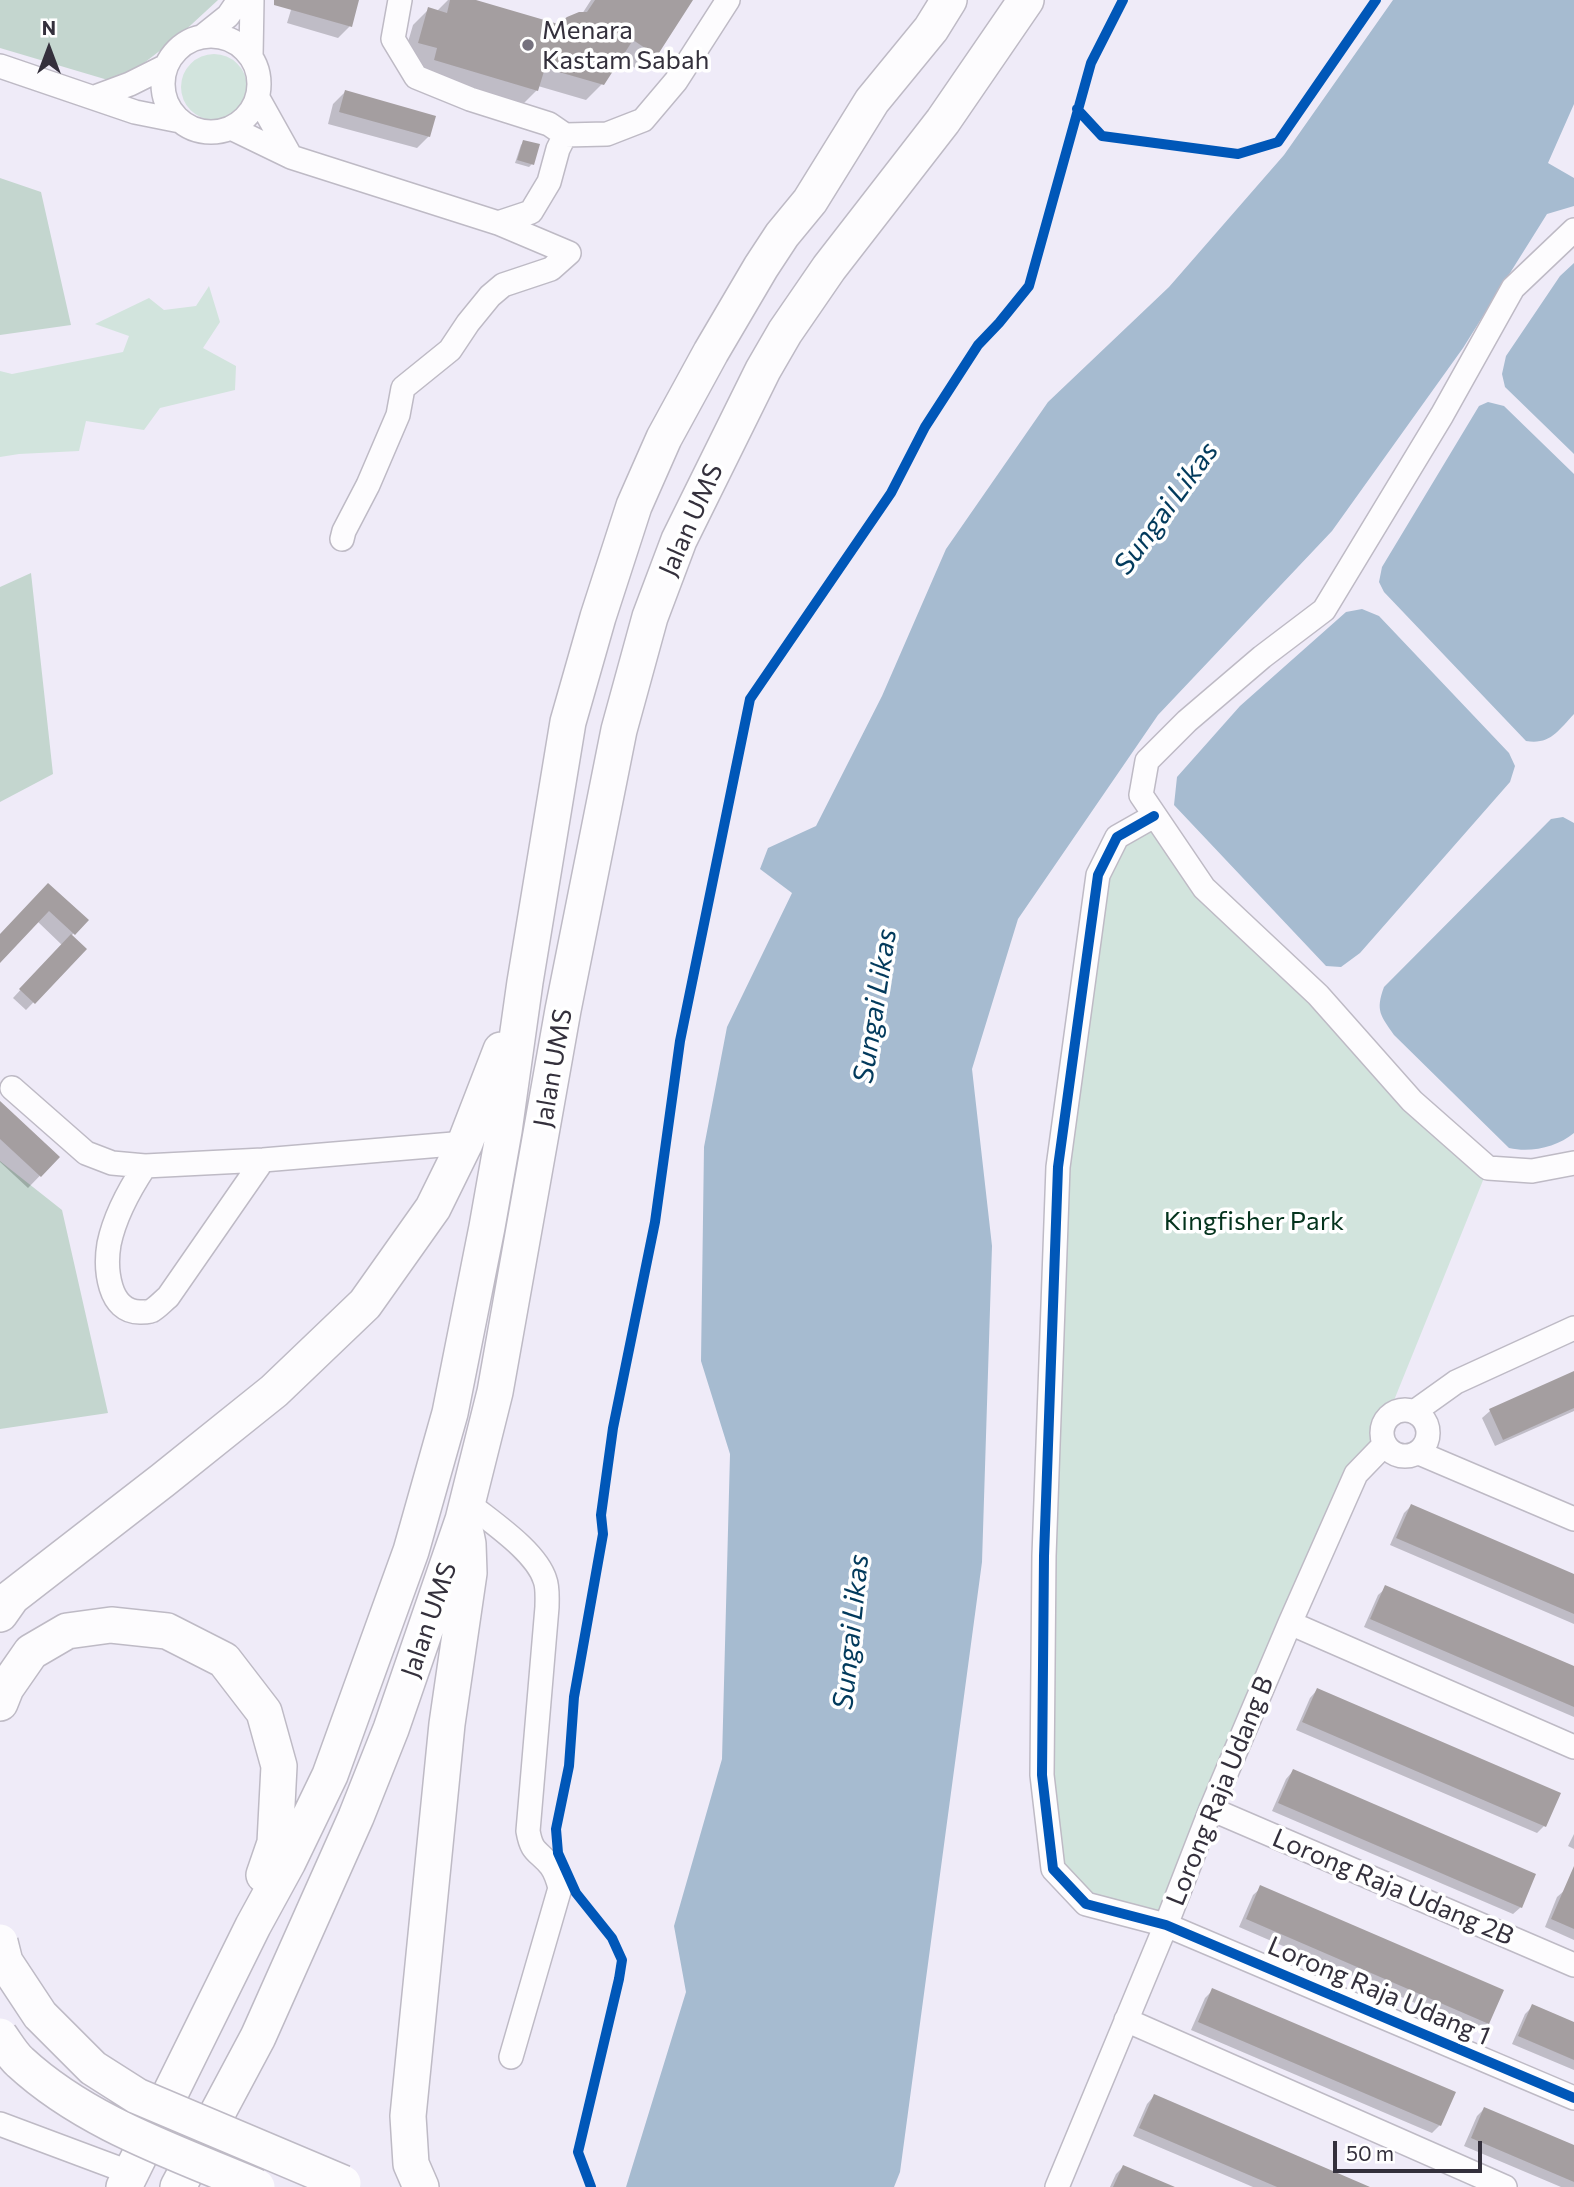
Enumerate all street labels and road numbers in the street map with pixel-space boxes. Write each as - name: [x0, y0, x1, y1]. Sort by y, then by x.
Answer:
- street label: Jalan UMS: [652, 459, 730, 581]
- street label: Jalan UMS: [527, 1006, 579, 1130]
- street label: Jalan UMS: [395, 1558, 463, 1682]
- street label: Lorong Raja Udang B: [1160, 1672, 1280, 1910]
- street label: Lorong Raja Udang 2B: [1268, 1822, 1518, 1952]
- street label: Lorong Raja Udang 1: [1263, 1930, 1495, 2052]

